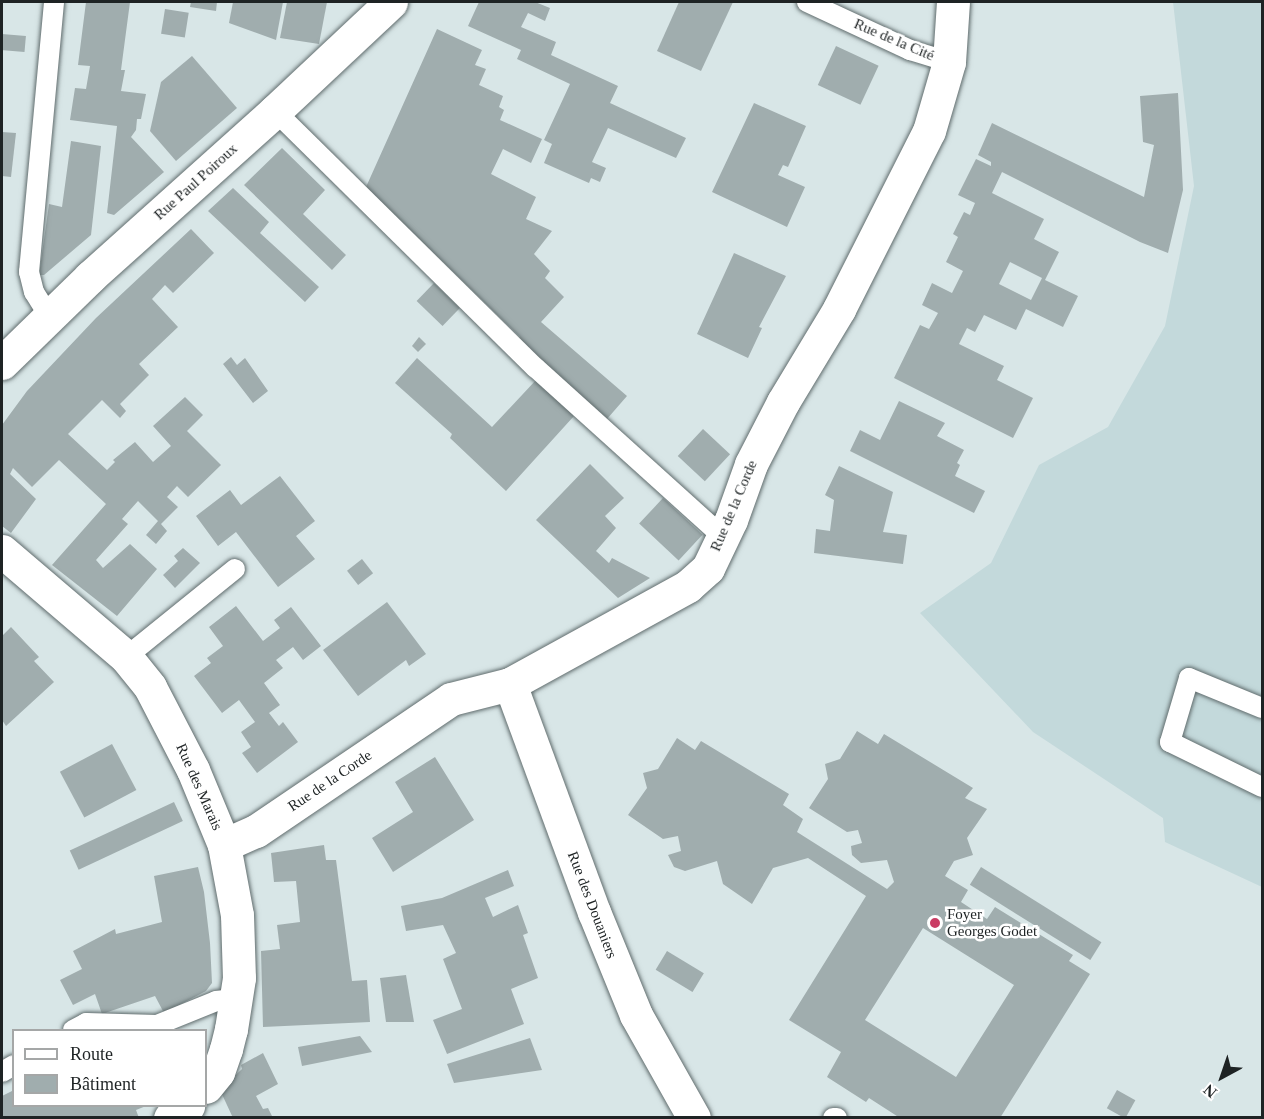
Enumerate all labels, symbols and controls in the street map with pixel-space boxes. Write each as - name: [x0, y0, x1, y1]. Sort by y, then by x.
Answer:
- street label: Rue de la Cité: [851, 15, 937, 65]
- street label: Rue Paul Poiroux: [151, 140, 241, 224]
- street label: Rue de la Corde: [707, 458, 761, 554]
- street label: Rue des Marais: [172, 741, 226, 833]
- street label: Rue de la Corde: [285, 746, 375, 816]
- street label: Rue des Douaniers: [563, 849, 621, 961]
- place label: Foyer Georges Godet: [947, 905, 1037, 940]
- marker: Foyer Georges Godet: [928, 916, 942, 930]
- legend: [12, 1029, 207, 1107]
- text: Route: [70, 1044, 113, 1064]
- north arrow: [1192, 1047, 1252, 1107]
- text: Bâtiment: [70, 1074, 136, 1094]
- text: N: [1200, 1081, 1220, 1101]

